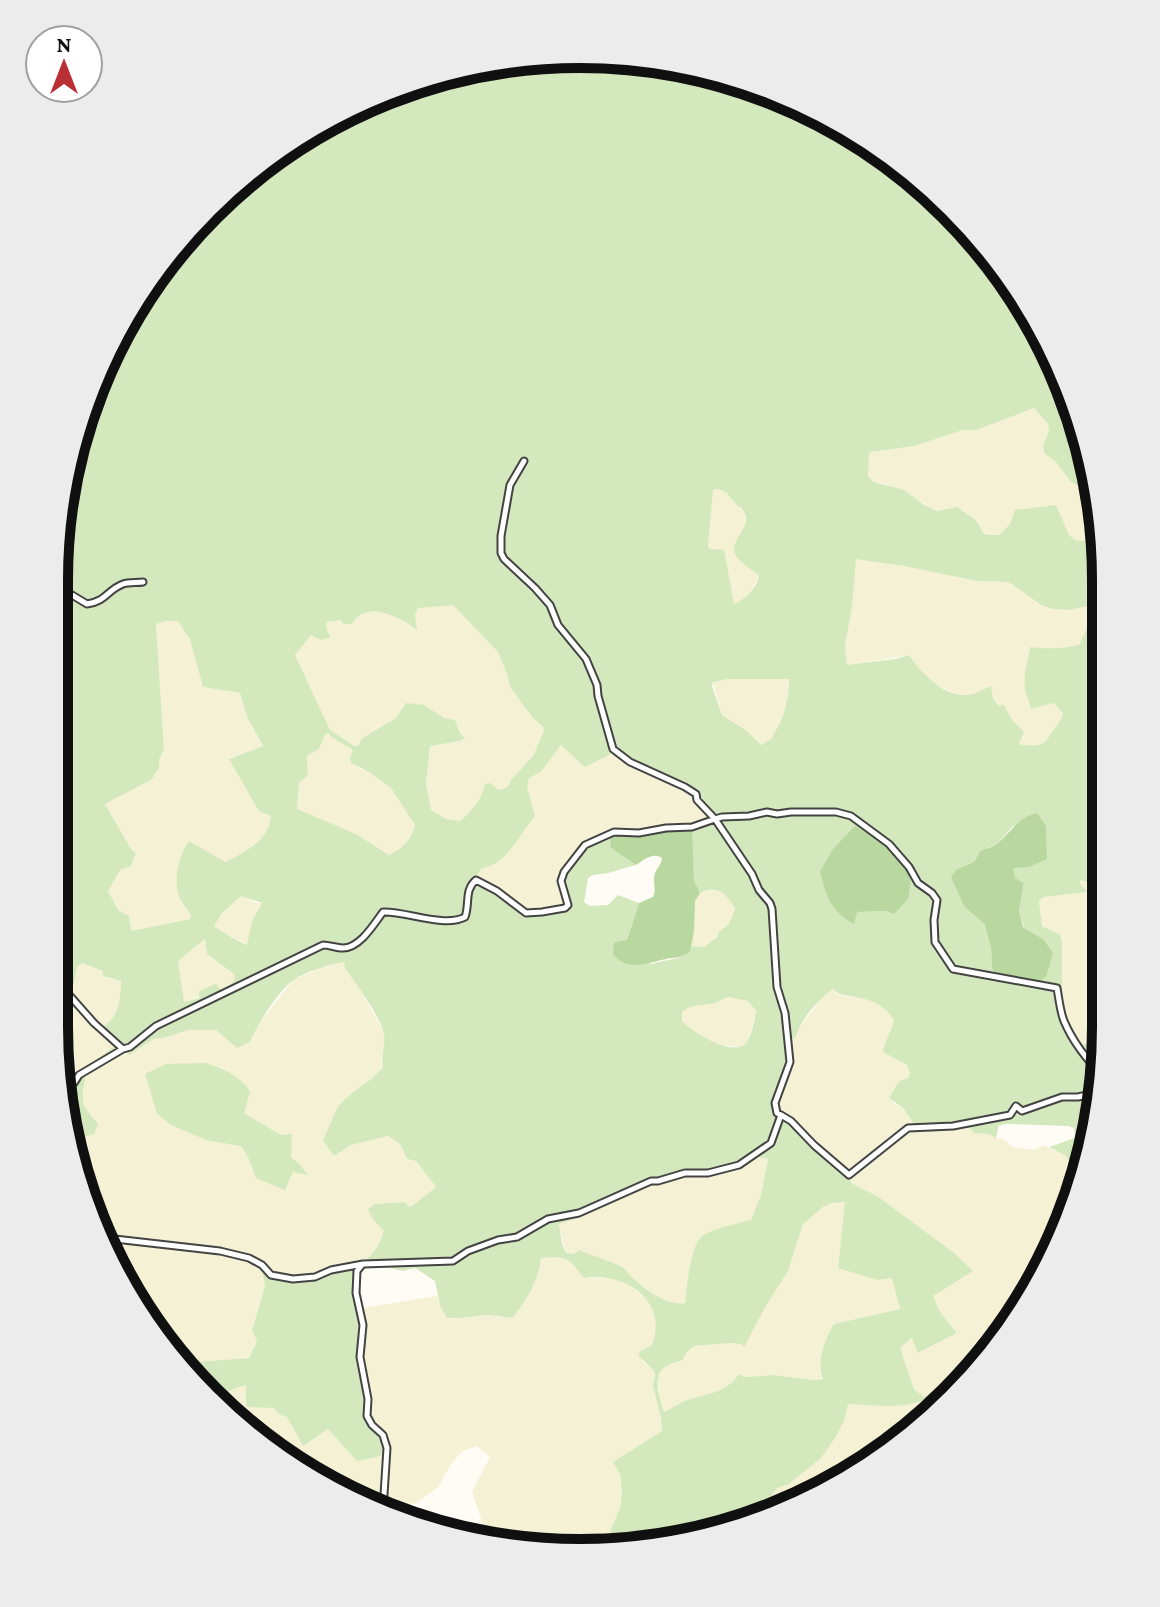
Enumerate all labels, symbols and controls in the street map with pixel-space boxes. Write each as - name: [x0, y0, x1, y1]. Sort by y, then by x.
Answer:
- north arrow: [24, 24, 104, 104]
- text: N: [57, 32, 72, 57]

